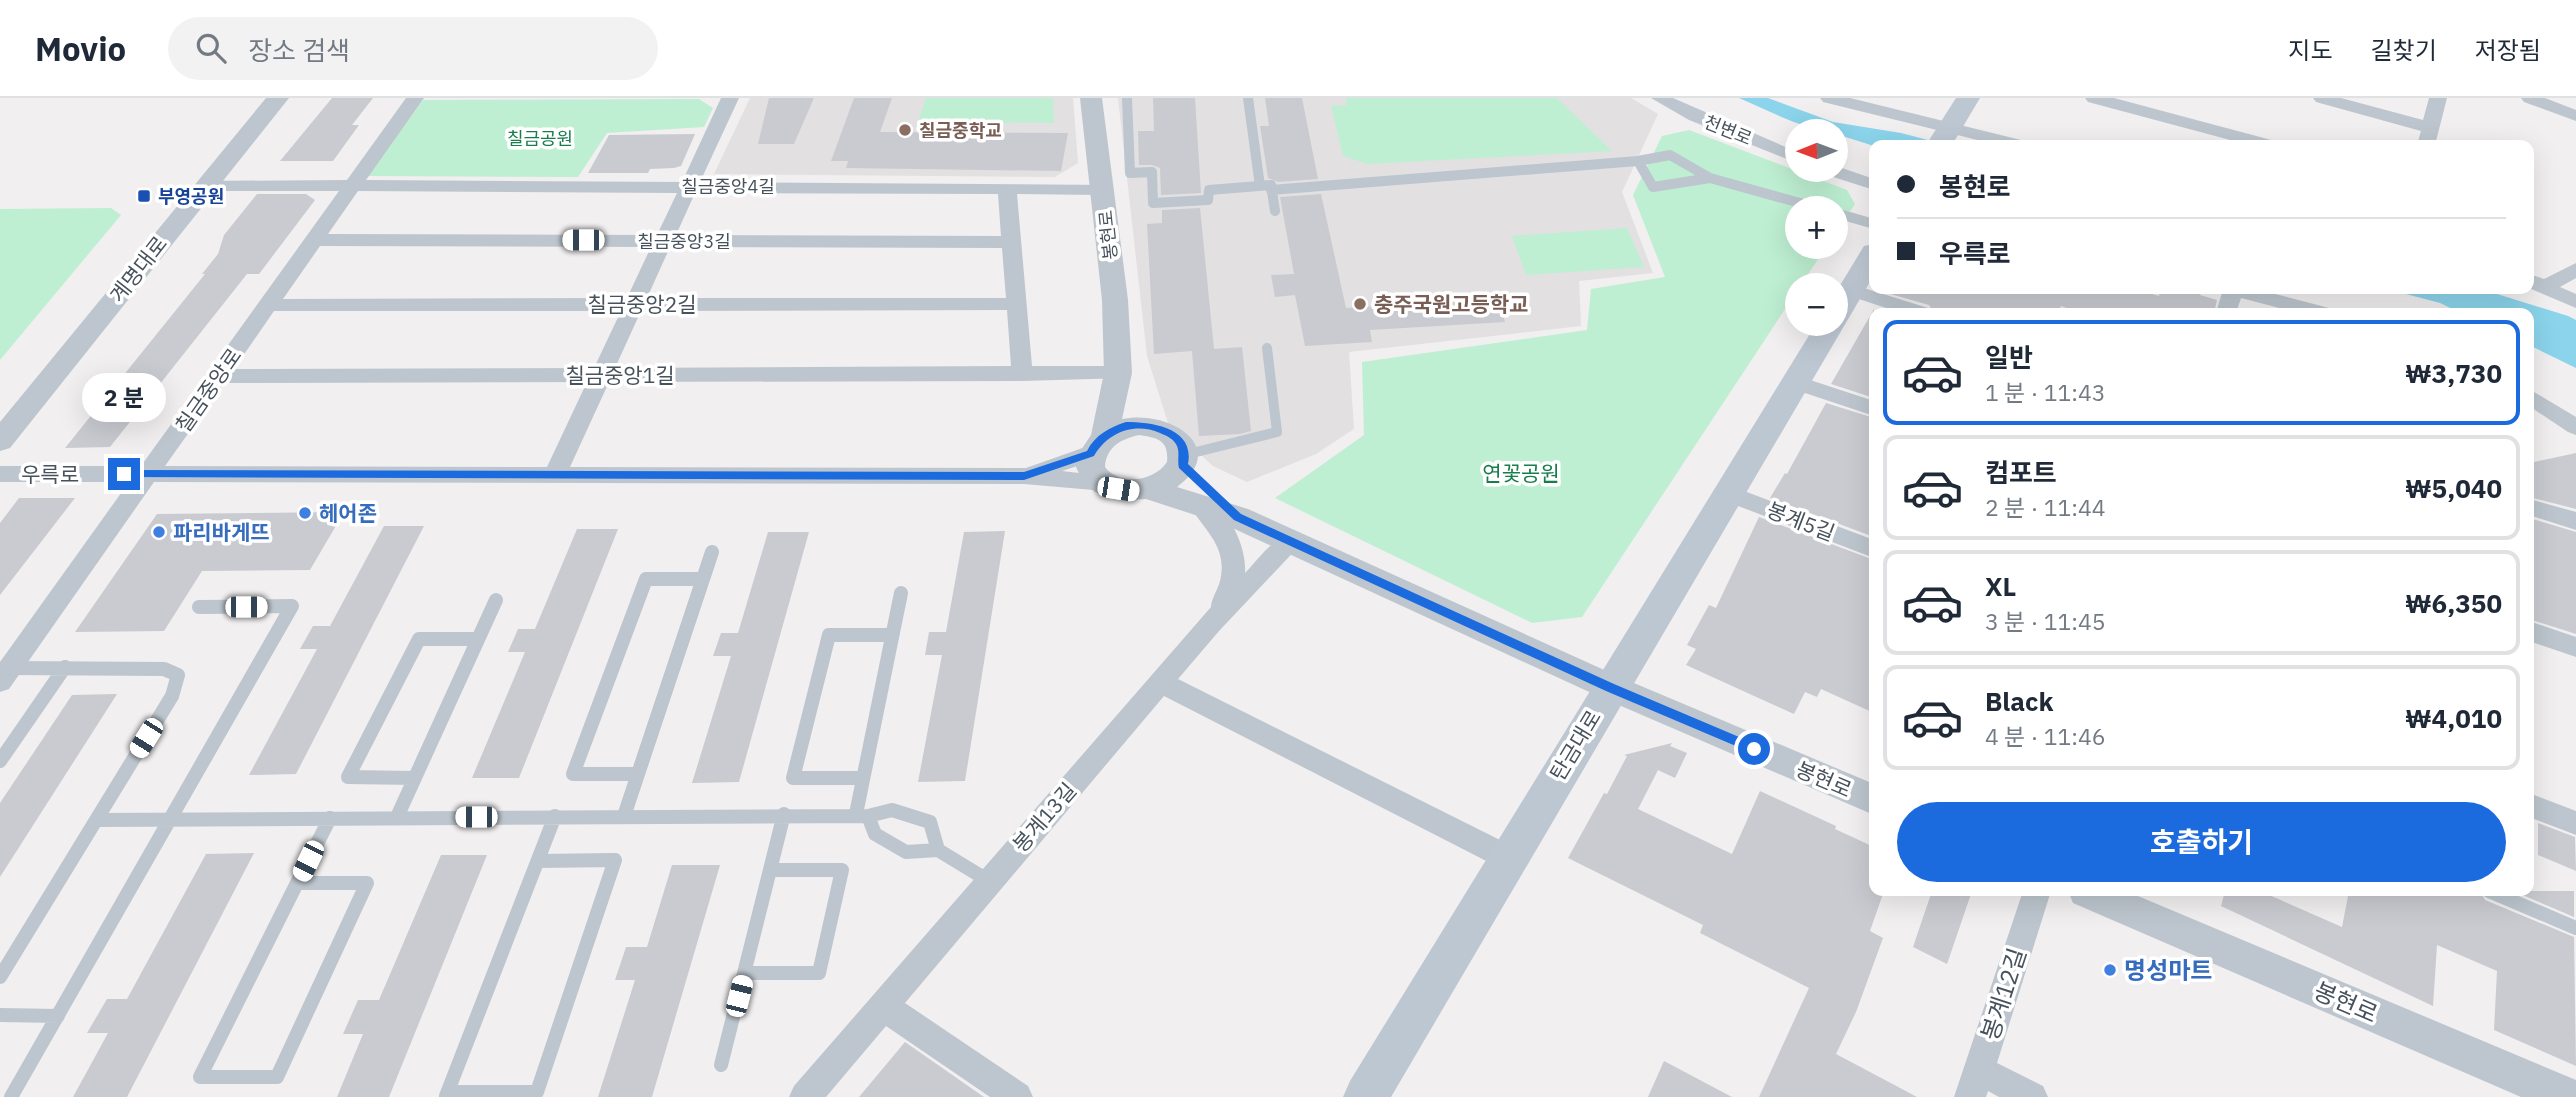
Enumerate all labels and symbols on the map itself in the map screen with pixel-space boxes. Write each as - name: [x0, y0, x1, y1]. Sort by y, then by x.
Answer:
- street label: 천변로: [1701, 110, 1755, 150]
- place label: 칠금중학교: [919, 119, 1002, 142]
- north arrow: [1785, 119, 1848, 182]
- marker: 칠금중학교: [897, 122, 913, 138]
- park label: 칠금공원: [507, 127, 573, 150]
- street label: 칠금중앙4길: [681, 175, 775, 198]
- place label: 부영공원: [158, 185, 224, 208]
- marker: 부영공원: [136, 188, 152, 204]
- street label: 봉현로: [1094, 209, 1122, 261]
- street label: 계명대로: [103, 230, 173, 308]
- car: [563, 230, 605, 251]
- street label: 칠금중앙3길: [637, 230, 731, 253]
- street label: 칠금중앙2길: [587, 290, 697, 318]
- place label: 충주국원고등학교: [1374, 290, 1529, 318]
- marker: 충주국원고등학교: [1352, 296, 1368, 312]
- street label: 칠금중앙로: [169, 342, 247, 438]
- street label: 칠금중앙1길: [565, 361, 675, 389]
- callout: 2 분: [82, 372, 166, 422]
- route end: [108, 458, 140, 490]
- park label: 연꽃공원: [1482, 459, 1560, 487]
- street label: 우륵로: [21, 460, 79, 488]
- car: [1096, 475, 1141, 503]
- street label: 봉계5길: [1763, 495, 1839, 547]
- place label: 헤어존: [319, 499, 377, 527]
- marker: 헤어존: [297, 505, 313, 521]
- place label: 파리바게뜨: [173, 518, 270, 546]
- marker: 파리바게뜨: [151, 524, 167, 540]
- car: [226, 597, 268, 618]
- street label: 탄금대로: [1543, 705, 1607, 785]
- car: [126, 715, 167, 761]
- route start: [1738, 733, 1770, 765]
- street label: 봉현로: [1792, 755, 1856, 803]
- street label: 봉계13길: [1006, 776, 1082, 858]
- car: [456, 807, 498, 828]
- car: [290, 838, 327, 884]
- street label: 봉계12길: [1973, 944, 2033, 1044]
- place label: 명성마트: [2124, 954, 2212, 986]
- marker: 명성마트: [2102, 962, 2118, 978]
- car: [724, 973, 755, 1019]
- street label: 봉현로: [2309, 974, 2383, 1030]

